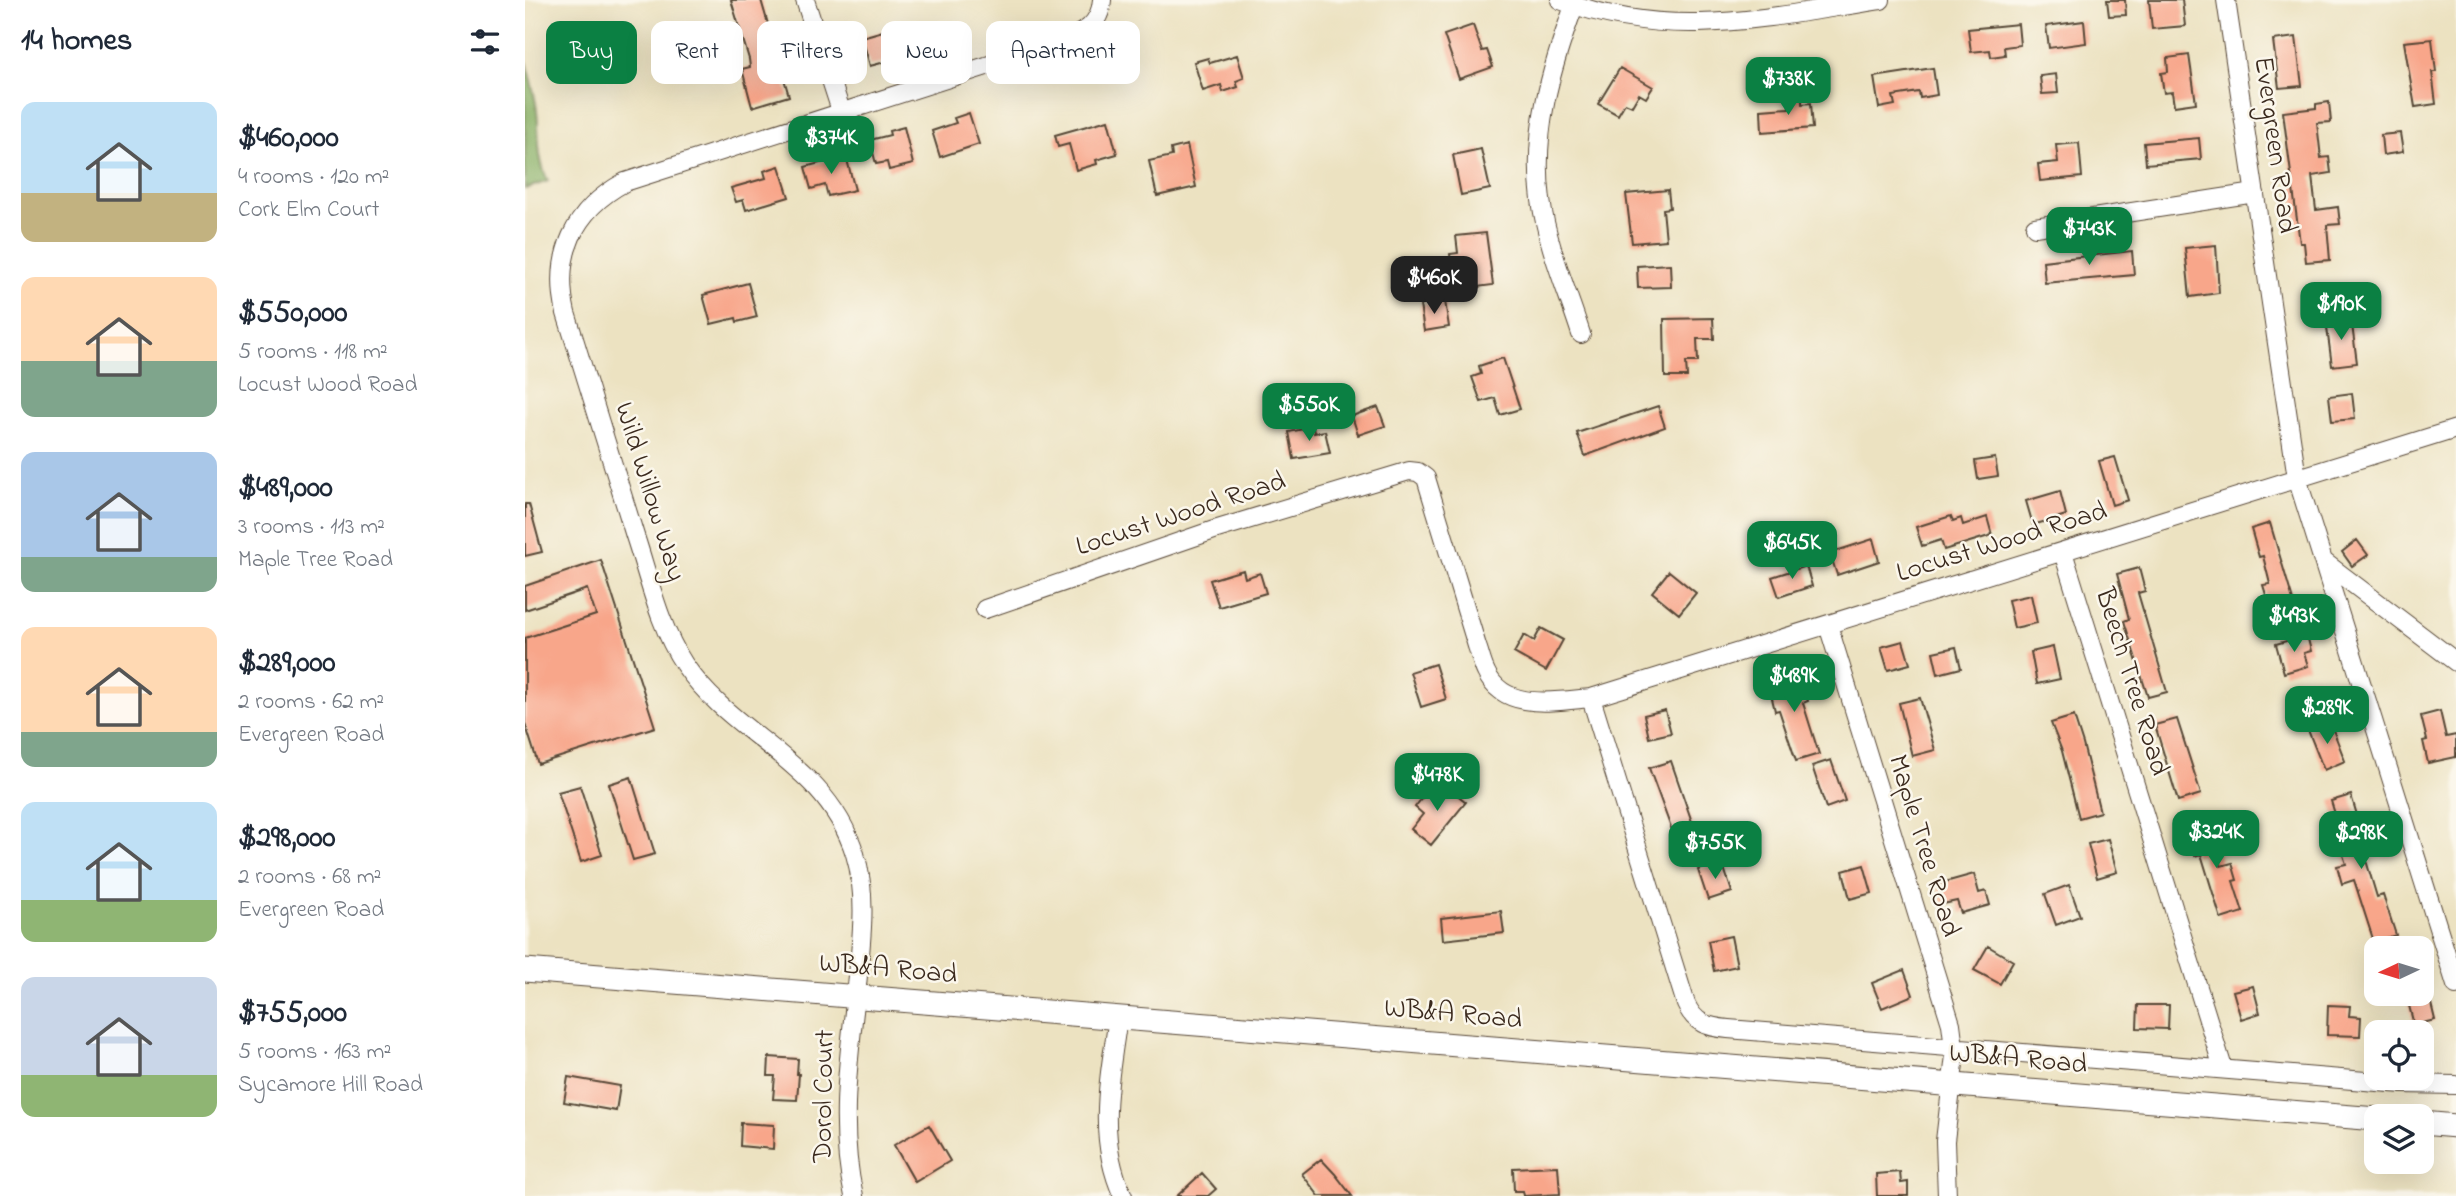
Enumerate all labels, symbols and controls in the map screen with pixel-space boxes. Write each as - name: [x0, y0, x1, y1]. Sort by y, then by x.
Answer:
- text: 14 homes: [21, 20, 132, 64]
- chip: Buy: [546, 21, 637, 84]
- chip: Rent: [651, 21, 743, 84]
- chip: Filters: [757, 21, 867, 84]
- chip: New: [881, 21, 972, 84]
- chip: Apartment: [986, 21, 1140, 84]
- icon: filters: [466, 23, 504, 61]
- street label: Evergreen Road: [2241, 54, 2307, 236]
- pin: $738K: [1739, 58, 1837, 117]
- text: $738K: [1762, 63, 1814, 96]
- pin: $374K: [782, 116, 880, 176]
- text: $460,000: [238, 117, 339, 161]
- text: $374K: [804, 122, 858, 155]
- icon: home: [77, 130, 161, 214]
- text: 4 rooms · 120 m²: [238, 161, 389, 194]
- text: Cork Elm Court: [238, 194, 379, 227]
- pin: $743K: [2040, 208, 2138, 267]
- text: $743K: [2062, 213, 2116, 246]
- pin: $460K: [1385, 256, 1483, 316]
- text: $460K: [1407, 262, 1461, 295]
- pin: $190K: [2292, 282, 2390, 342]
- text: $190K: [2316, 288, 2366, 321]
- text: $550,000: [238, 292, 347, 336]
- icon: home: [77, 305, 161, 389]
- text: 5 rooms · 118 m²: [238, 336, 388, 369]
- text: Locust Wood Road: [238, 369, 417, 402]
- pin: $550K: [1260, 384, 1358, 443]
- text: $550K: [1278, 389, 1340, 422]
- street label: Wild Willow Way: [602, 397, 696, 587]
- street label: Locust Wood Road: [1071, 462, 1291, 568]
- text: $489,000: [238, 467, 333, 511]
- icon: home: [77, 480, 161, 564]
- street label: Locust Wood Road: [1892, 491, 2113, 595]
- text: 3 rooms · 113 m²: [238, 511, 385, 544]
- pin: $645K: [1743, 522, 1841, 581]
- text: $645K: [1763, 527, 1821, 560]
- text: Maple Tree Road: [238, 544, 393, 577]
- street label: Beech Tree Road: [2083, 582, 2179, 781]
- pin: $493K: [2245, 594, 2343, 654]
- text: $493K: [2269, 600, 2319, 633]
- text: $289,000: [238, 642, 335, 686]
- pin: $489K: [1745, 654, 1843, 714]
- icon: home: [77, 655, 161, 739]
- text: $489K: [1769, 660, 1819, 693]
- text: 2 rooms · 62 m²: [238, 686, 384, 719]
- pin: $289K: [2278, 686, 2376, 746]
- text: $289K: [2301, 692, 2353, 725]
- text: Evergreen Road: [238, 719, 384, 752]
- street label: Maple Tree Road: [1876, 750, 1970, 942]
- pin: $478K: [1388, 754, 1486, 813]
- text: $478K: [1411, 759, 1463, 792]
- pin: $324K: [2167, 810, 2265, 870]
- pin: $298K: [2312, 812, 2410, 871]
- text: $324K: [2188, 816, 2244, 849]
- text: $298,000: [238, 817, 335, 861]
- text: $298K: [2335, 817, 2387, 850]
- pin: $755K: [1666, 822, 1764, 881]
- text: $755K: [1685, 827, 1745, 860]
- icon: home: [77, 830, 161, 914]
- text: 2 rooms · 68 m²: [238, 861, 381, 894]
- text: Evergreen Road: [238, 894, 384, 927]
- north arrow: [2364, 936, 2434, 1006]
- map controls: [2364, 936, 2434, 1174]
- street label: WB&A Road: [817, 944, 959, 996]
- street label: WB&A Road: [1382, 989, 1524, 1041]
- text: $755,000: [238, 992, 347, 1036]
- icon: home: [77, 1005, 161, 1089]
- button: locate: [2364, 1020, 2434, 1090]
- street label: Dorol Court: [803, 1029, 847, 1164]
- street label: WB&A Road: [1947, 1034, 2089, 1086]
- text: 5 rooms · 163 m²: [238, 1036, 391, 1069]
- text: Sycamore Hill Road: [238, 1069, 423, 1102]
- button: layers: [2364, 1104, 2434, 1174]

